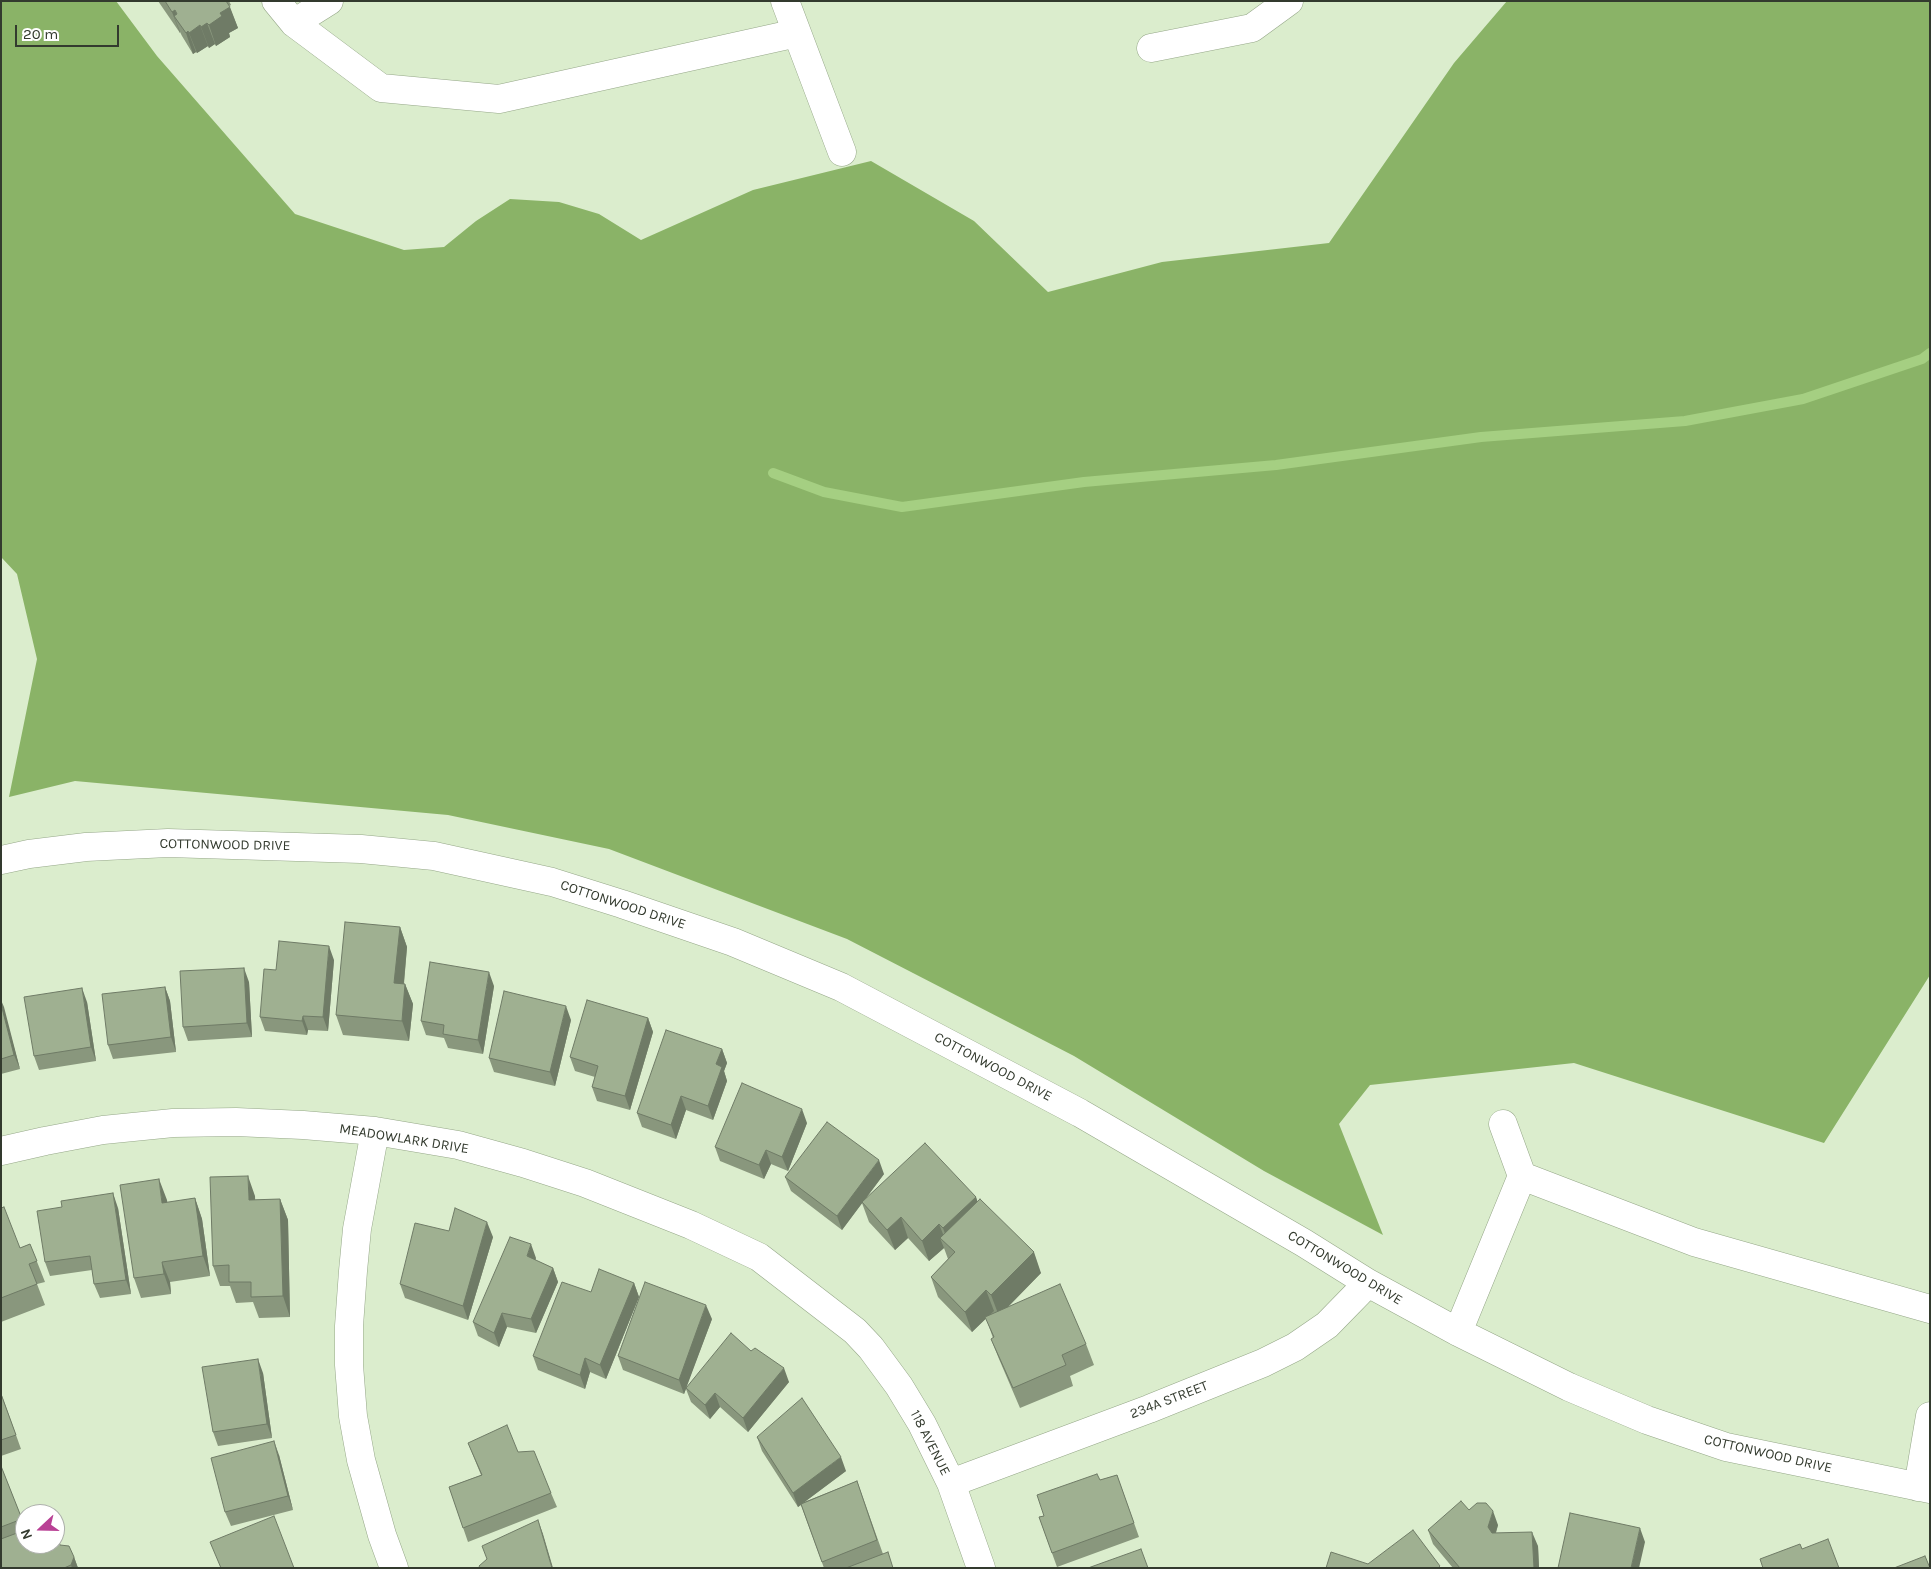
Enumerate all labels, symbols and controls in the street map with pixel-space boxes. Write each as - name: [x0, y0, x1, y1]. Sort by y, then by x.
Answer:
- scale bar: [18, 15, 121, 47]
- text: 20 m: [23, 25, 58, 43]
- street label: COTTONWOOD DRIVE: [159, 835, 291, 855]
- street label: COTTONWOOD DRIVE: [558, 877, 688, 933]
- street label: COTTONWOOD DRIVE: [931, 1029, 1055, 1105]
- street label: MEADOWLARK DRIVE: [338, 1120, 470, 1158]
- street label: COTTONWOOD DRIVE: [1285, 1227, 1405, 1309]
- street label: 234A STREET: [1128, 1377, 1210, 1423]
- street label: 118 AVENUE: [906, 1407, 954, 1479]
- street label: COTTONWOOD DRIVE: [1702, 1431, 1834, 1477]
- north arrow: [15, 1504, 65, 1554]
- text: N: [17, 1526, 36, 1542]

